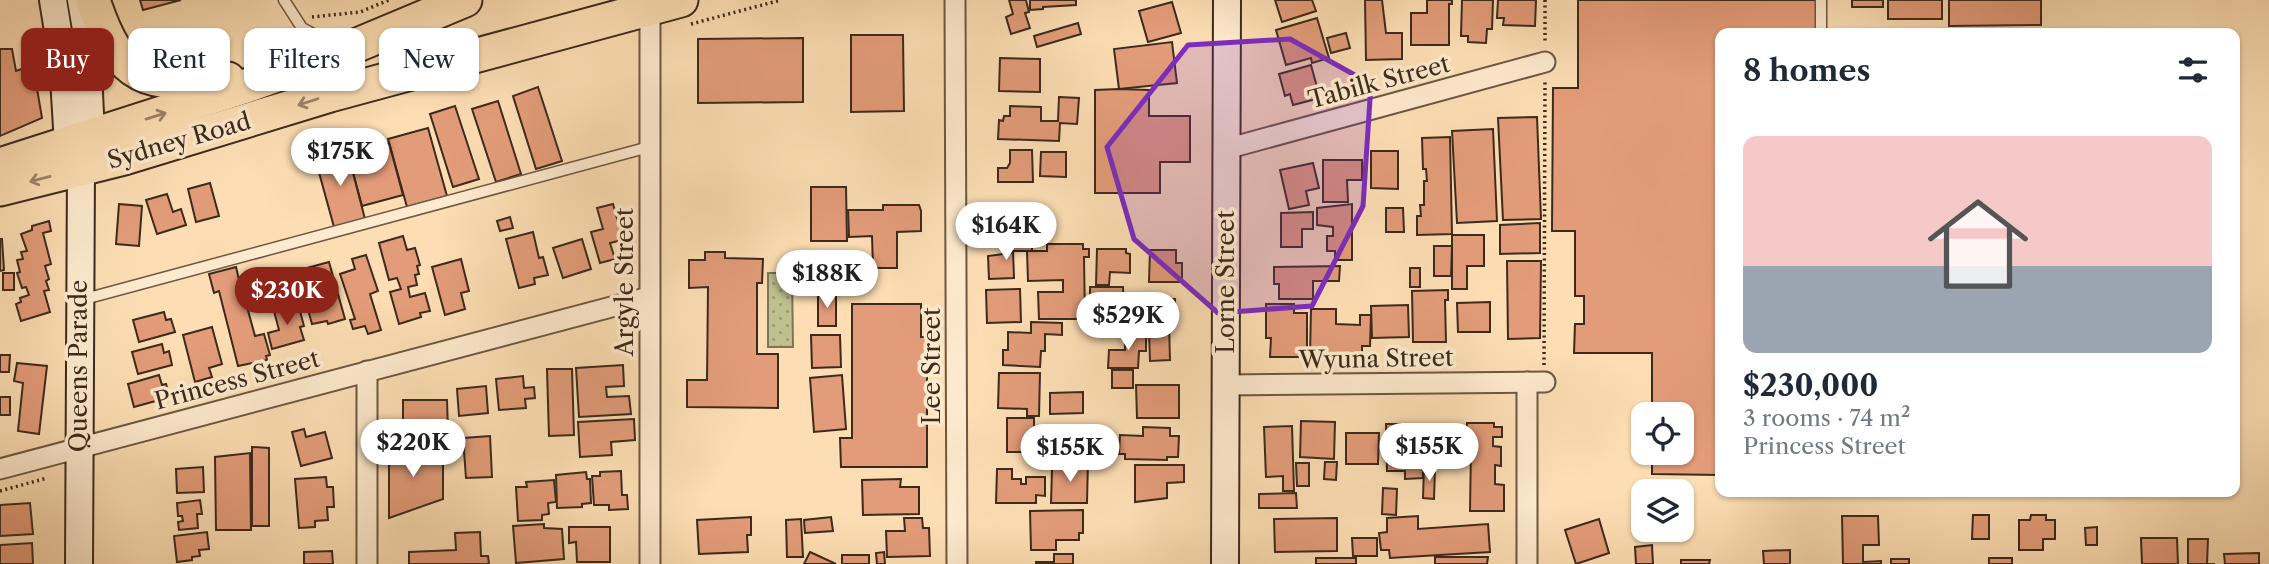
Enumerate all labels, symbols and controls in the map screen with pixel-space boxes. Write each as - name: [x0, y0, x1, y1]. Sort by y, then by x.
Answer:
- chip: Buy: [21, 28, 114, 91]
- chip: Rent: [128, 28, 230, 91]
- chip: Filters: [244, 28, 365, 91]
- chip: New: [379, 28, 479, 91]
- street label: Tabilk Street: [1305, 49, 1453, 114]
- icon: filters: [2174, 51, 2212, 89]
- text: 8 homes: [1743, 52, 1870, 89]
- one-way arrow: [297, 96, 319, 109]
- street label: Sydney Road: [104, 106, 254, 175]
- one-way arrow: [145, 108, 167, 121]
- pin: $175K: [291, 128, 389, 188]
- text: $175K: [307, 137, 373, 165]
- one-way arrow: [29, 173, 52, 186]
- icon: home: [1915, 181, 2041, 307]
- pin: $164K: [957, 202, 1055, 262]
- street label: Argyle Street: [610, 207, 639, 357]
- street label: Lorne Street: [1211, 210, 1240, 354]
- text: $164K: [972, 211, 1040, 239]
- pin: $188K: [778, 250, 876, 310]
- text: $188K: [792, 259, 862, 287]
- pin: $230K: [238, 268, 336, 327]
- text: $230K: [251, 276, 323, 304]
- street label: Queens Parade: [64, 280, 93, 452]
- pin: $529K: [1079, 292, 1177, 352]
- text: $529K: [1092, 301, 1164, 329]
- street label: Lee Street: [917, 307, 946, 425]
- street label: Princess Street: [151, 343, 323, 415]
- street label: Wyuna Street: [1297, 343, 1454, 374]
- text: $230,000: [1743, 367, 1878, 404]
- map controls: [1631, 402, 1694, 542]
- button: locate: [1631, 402, 1694, 465]
- text: 3 rooms · 74 m²: [1743, 404, 1910, 432]
- pin: $220K: [364, 420, 462, 479]
- pin: $155K: [1021, 424, 1119, 484]
- pin: $155K: [1380, 424, 1478, 483]
- text: $220K: [376, 428, 450, 456]
- text: $155K: [1396, 432, 1462, 460]
- text: Princess Street: [1743, 432, 1906, 460]
- text: $155K: [1037, 433, 1103, 461]
- button: layers: [1631, 479, 1694, 542]

